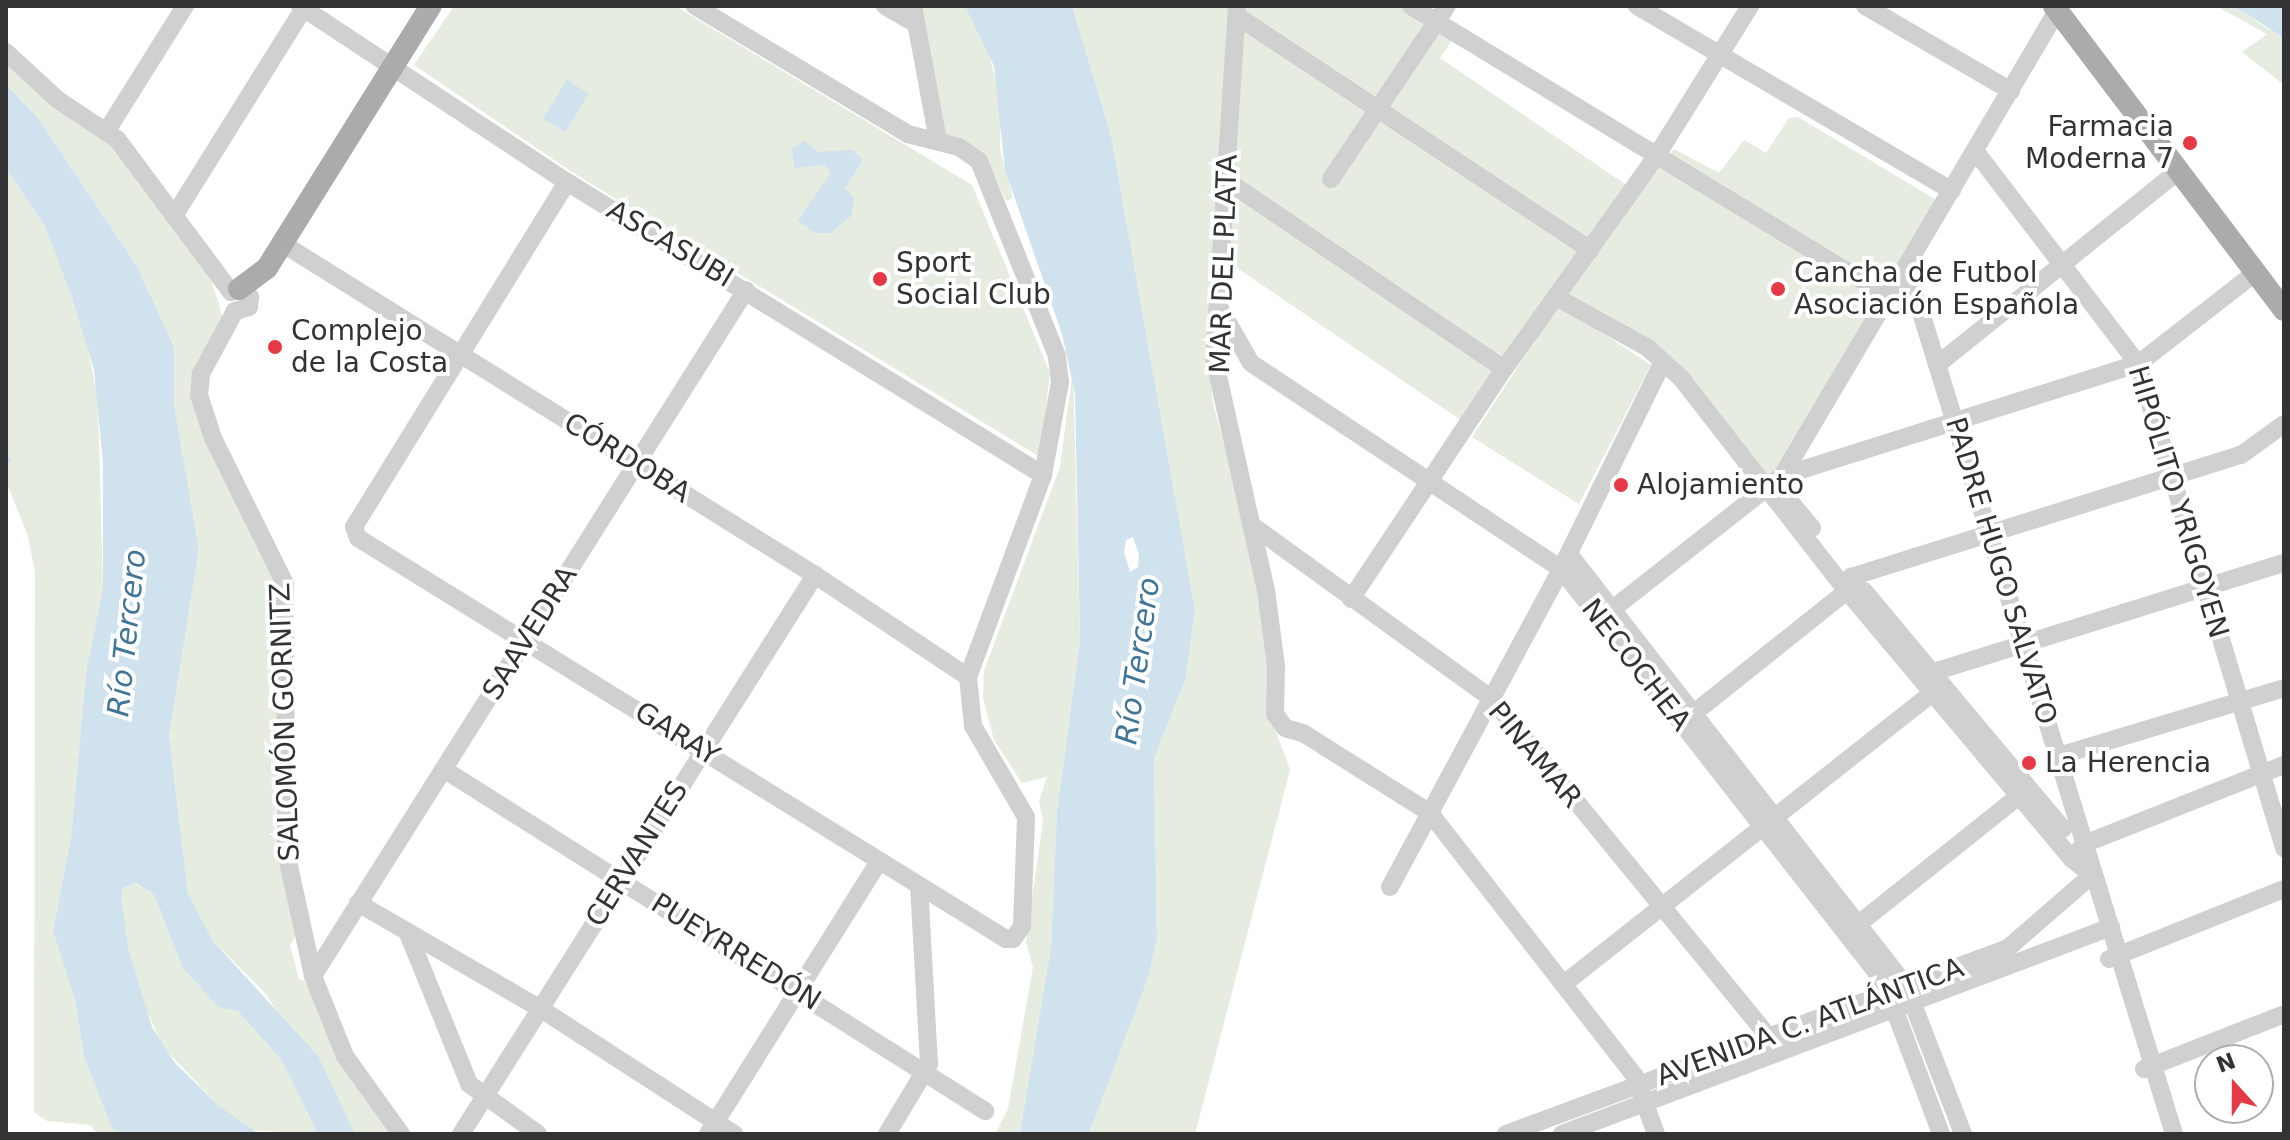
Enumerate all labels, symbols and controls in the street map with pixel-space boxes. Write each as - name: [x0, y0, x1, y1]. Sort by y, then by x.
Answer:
- place label: Farmacia Moderna 7: [2025, 110, 2174, 176]
- marker: Farmacia Moderna 7: [2181, 134, 2199, 152]
- street label: MAR DEL PLATA: [1203, 154, 1245, 374]
- street label: ASCASUBI: [601, 193, 739, 295]
- place label: Sport Social Club: [896, 246, 1051, 312]
- place label: Cancha de Futbol Asociación Española: [1794, 256, 2079, 322]
- marker: Sport Social Club: [871, 270, 889, 288]
- marker: Cancha de Futbol Asociación Española: [1769, 280, 1787, 298]
- place label: Complejo de la Costa: [291, 314, 448, 380]
- marker: Complejo de la Costa: [266, 338, 284, 356]
- street label: HIPÓLITO YRIGOYEN: [2121, 362, 2235, 642]
- street label: CÓRDOBA: [557, 406, 697, 510]
- street label: PADRE HUGO SALVATO: [1938, 413, 2064, 729]
- place label: Alojamiento: [1637, 468, 1804, 502]
- marker: Alojamiento: [1612, 476, 1630, 494]
- water label: Río Tercero: [100, 548, 154, 718]
- street label: SAAVEDRA: [476, 560, 584, 706]
- water label: Río Tercero: [1108, 575, 1168, 747]
- street label: SALOMÓN GORNITZ: [263, 582, 307, 862]
- street label: NECOCHEA: [1574, 593, 1698, 737]
- street label: GARAY: [629, 695, 725, 773]
- street label: PINAMAR: [1481, 695, 1589, 815]
- place label: La Herencia: [2045, 746, 2211, 780]
- marker: La Herencia: [2020, 754, 2038, 772]
- street label: CERVANTES: [579, 775, 695, 933]
- street label: PUEYRREDÓN: [645, 887, 827, 1017]
- street label: AVENIDA C. ATLÁNTICA: [1652, 951, 1968, 1093]
- north arrow: [2194, 1044, 2274, 1124]
- text: N: [2213, 1048, 2239, 1078]

